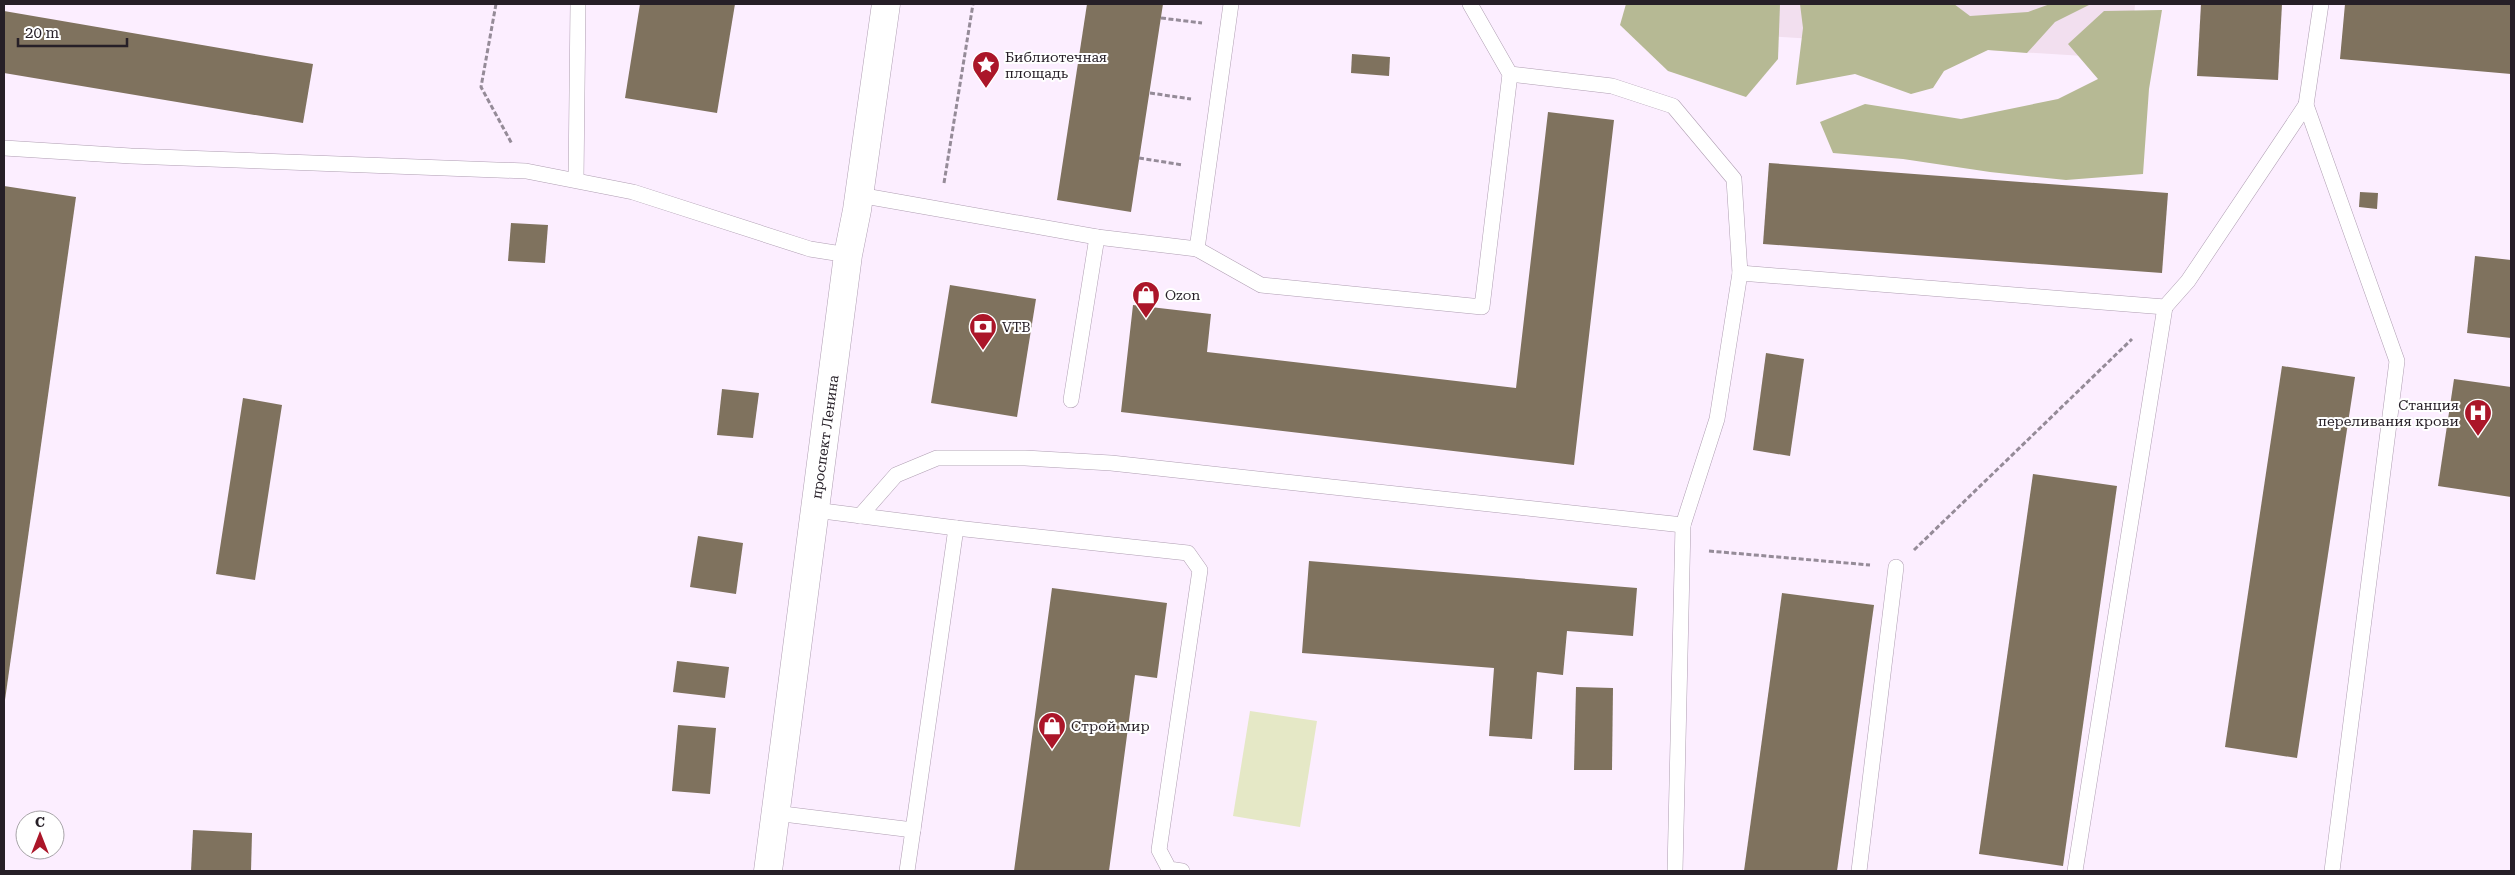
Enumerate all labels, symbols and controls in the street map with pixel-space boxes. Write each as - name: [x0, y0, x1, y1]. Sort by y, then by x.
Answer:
- scale bar: [18, 15, 126, 47]
- text: 20 m: [25, 24, 60, 42]
- place label: Библиотечная площадь: [1005, 49, 1107, 81]
- place icon: Библиотечная площадь: [971, 50, 1001, 89]
- shop icon: Ozon: [1131, 280, 1161, 319]
- place label: Ozon: [1165, 287, 1200, 303]
- bank icon: VTB: [968, 312, 998, 351]
- place label: VTB: [1002, 319, 1031, 335]
- street label: проспект Ленина: [808, 374, 842, 500]
- place label: Станция переливания крови: [2318, 397, 2459, 429]
- hospital icon: Станция переливания крови: [2463, 398, 2493, 437]
- shop icon: Строй мир: [1037, 711, 1067, 750]
- place label: Строй мир: [1071, 718, 1150, 734]
- north arrow: [15, 810, 65, 860]
- text: С: [35, 814, 45, 830]

